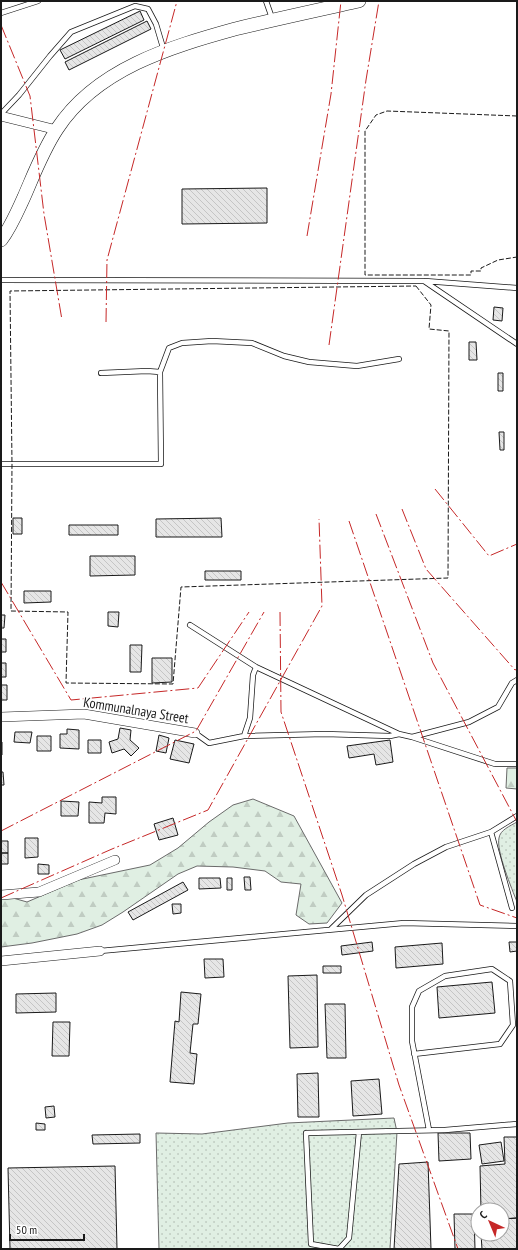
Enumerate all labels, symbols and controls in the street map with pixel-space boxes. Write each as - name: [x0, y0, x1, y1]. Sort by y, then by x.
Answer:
- street label: Kommunalnaya Street: [82, 693, 190, 727]
- north arrow: [470, 1202, 510, 1242]
- text: С: [476, 1208, 490, 1222]
- scale bar: [10, 1216, 84, 1242]
- text: 50 m: [16, 1222, 37, 1237]

